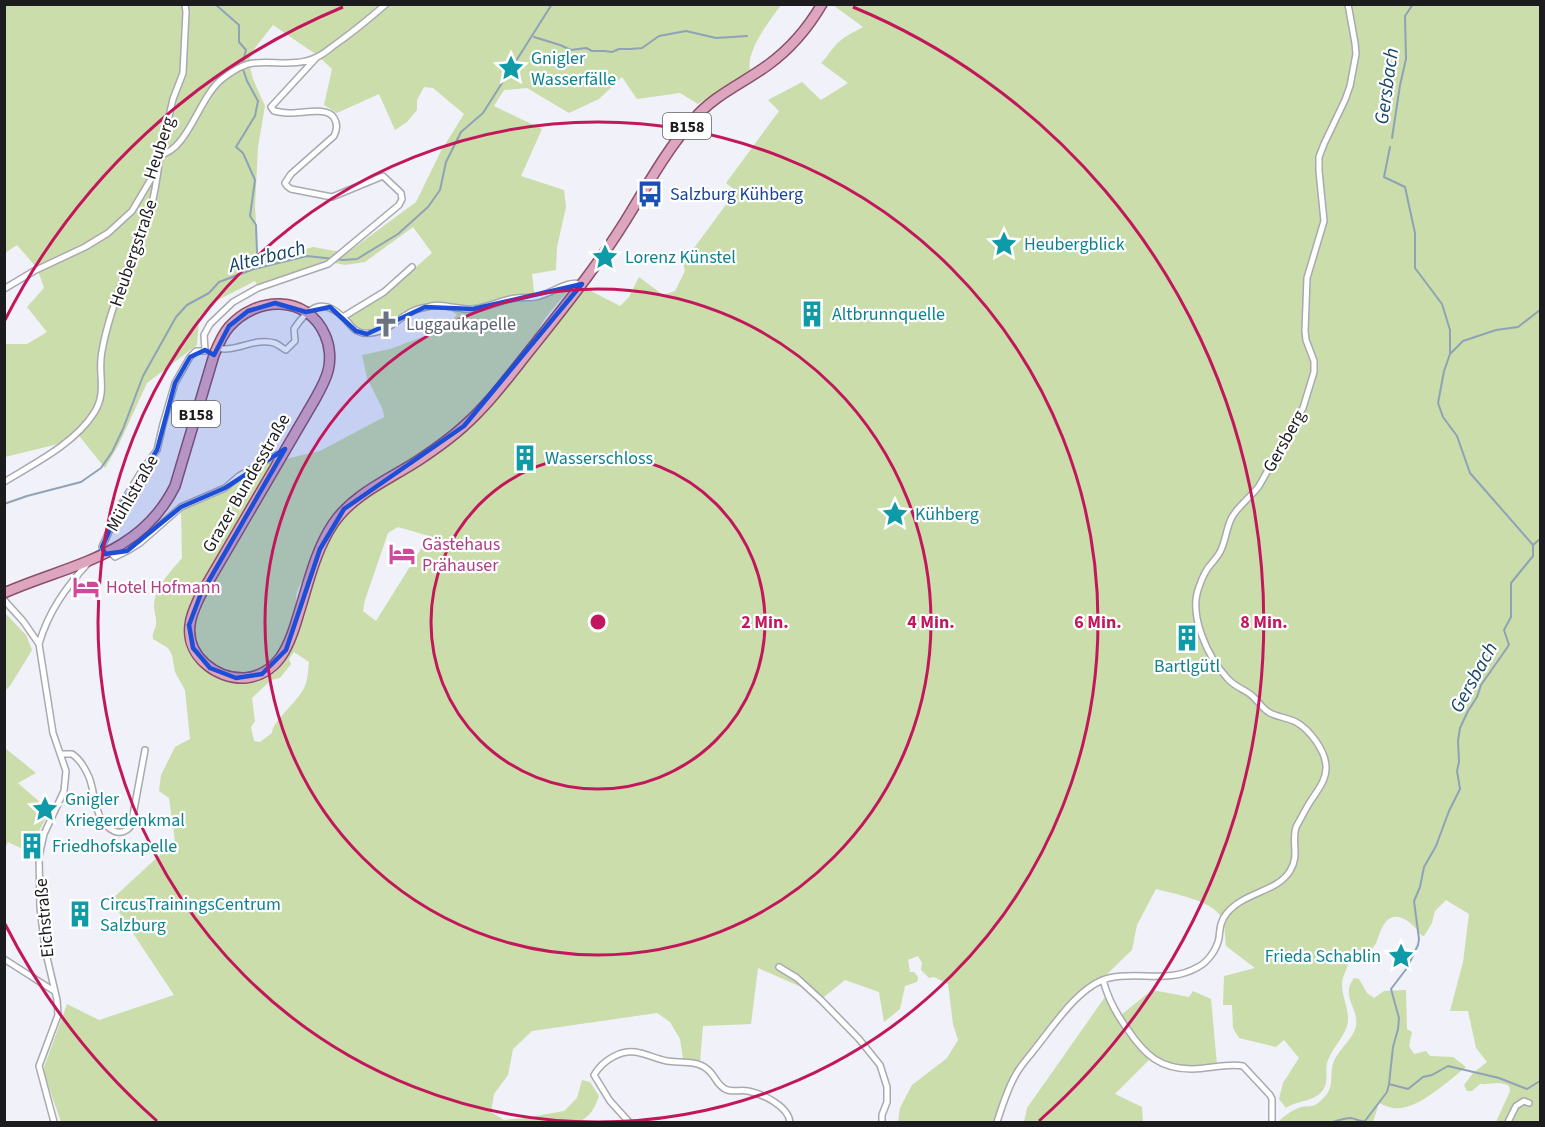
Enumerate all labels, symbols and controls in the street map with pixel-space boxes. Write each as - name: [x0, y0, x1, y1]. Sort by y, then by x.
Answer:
- place label: Gnigler Wasserfälle: [531, 46, 616, 92]
- water label: Gersbach: [1368, 46, 1406, 126]
- place icon: Gnigler Wasserfälle: [496, 53, 526, 83]
- road number: B158: [663, 113, 711, 139]
- street label: Heuberg: [138, 114, 181, 183]
- bus stop icon: Salzburg Kühberg: [635, 179, 665, 209]
- place label: Salzburg Kühberg: [670, 182, 803, 207]
- street label: Heubergstraße: [103, 196, 164, 310]
- place icon: Heubergblick: [989, 229, 1019, 259]
- place label: Heubergblick: [1024, 232, 1125, 257]
- water label: Alterbach: [224, 234, 309, 281]
- place icon: Lorenz Künstel: [590, 242, 620, 272]
- place label: Lorenz Künstel: [625, 245, 736, 270]
- building icon: Altbrunnquelle: [797, 299, 827, 329]
- place label: Altbrunnquelle: [832, 302, 945, 327]
- church icon: Luggaukapelle: [371, 309, 401, 339]
- place label: Luggaukapelle: [406, 312, 516, 337]
- road number: B158: [172, 401, 220, 427]
- street label: Gersberg: [1257, 406, 1312, 477]
- street label: Grazer Bundesstraße: [197, 409, 296, 557]
- building icon: Wasserschloss: [510, 443, 540, 473]
- place label: Wasserschloss: [545, 446, 653, 471]
- street label: Mühlstraße: [100, 450, 164, 536]
- place icon: Kühberg: [880, 499, 910, 529]
- place label: Kühberg: [915, 502, 979, 527]
- place label: Gästehaus Prähauser: [422, 532, 500, 578]
- hotel icon: Gästehaus Prähauser: [387, 539, 417, 569]
- hotel icon: Hotel Hofmann: [71, 572, 101, 602]
- place label: Hotel Hofmann: [106, 575, 221, 600]
- text: 2 Min.: [741, 610, 789, 635]
- text: 4 Min.: [907, 610, 955, 635]
- text: 6 Min.: [1074, 610, 1122, 635]
- text: 8 Min.: [1240, 610, 1288, 635]
- centre of rings: [588, 612, 608, 632]
- building icon: Bartlgütl: [1172, 623, 1202, 653]
- water label: Gersbach: [1443, 637, 1505, 718]
- place label: Bartlgütl: [1154, 654, 1220, 679]
- place label: Gnigler Kriegerdenkmal: [65, 787, 185, 833]
- place icon: Gnigler Kriegerdenkmal: [30, 794, 60, 824]
- building icon: Friedhofskapelle: [17, 831, 47, 861]
- place label: Friedhofskapelle: [52, 834, 177, 859]
- street label: Eichstraße: [29, 877, 60, 959]
- place label: CircusTrainingsCentrum Salzburg: [100, 892, 281, 938]
- building icon: CircusTrainingsCentrum Salzburg: [65, 899, 95, 929]
- place icon: Frieda Schablin: [1386, 941, 1416, 971]
- place label: Frieda Schablin: [1265, 944, 1381, 969]

